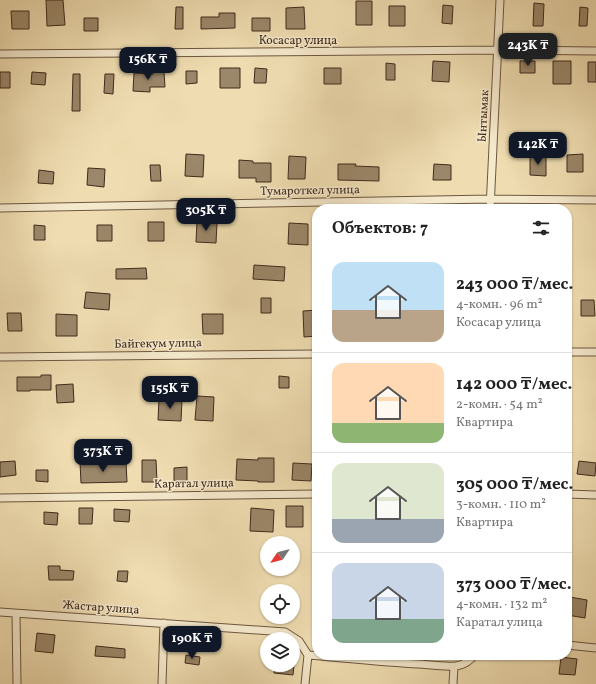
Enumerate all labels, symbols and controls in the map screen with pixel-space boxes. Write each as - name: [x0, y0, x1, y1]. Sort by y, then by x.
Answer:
- street label: Косасар улица: [259, 33, 337, 49]
- pin: 243K ₸: [495, 33, 561, 67]
- text: 243K ₸: [507, 37, 549, 55]
- pin: 156K ₸: [115, 47, 181, 81]
- text: 156K ₸: [128, 51, 168, 69]
- street label: Ынтымак: [475, 89, 493, 143]
- pin: 142K ₸: [505, 132, 571, 166]
- text: 142K ₸: [518, 136, 558, 154]
- street label: Тумароткел улица: [260, 182, 360, 200]
- pin: 305K ₸: [173, 198, 239, 232]
- text: 305K ₸: [185, 202, 227, 220]
- text: Объектов: 7: [332, 217, 428, 240]
- icon: filters: [530, 217, 552, 239]
- text: 243 000 ₸/мес.: [456, 273, 573, 296]
- icon: home: [364, 278, 412, 326]
- text: 4-комн. · 96 m²: [456, 296, 543, 314]
- text: Косасар улица: [456, 314, 541, 332]
- street label: Байгекум улица: [114, 335, 202, 353]
- text: 142 000 ₸/мес.: [456, 373, 572, 396]
- pin: 155K ₸: [137, 376, 203, 410]
- icon: home: [364, 379, 412, 427]
- text: 155K ₸: [151, 380, 189, 398]
- text: 2-комн. · 54 m²: [456, 396, 542, 414]
- text: Квартира: [456, 414, 513, 432]
- pin: 373K ₸: [70, 439, 136, 473]
- text: 373K ₸: [83, 443, 123, 461]
- text: 305 000 ₸/мес.: [456, 473, 573, 496]
- street label: Каратал улица: [154, 475, 234, 493]
- icon: home: [364, 479, 412, 527]
- text: 3-комн. · 110 m²: [456, 496, 546, 514]
- text: Квартира: [456, 514, 513, 532]
- north arrow: [260, 536, 300, 576]
- map controls: [260, 536, 300, 672]
- text: 373 000 ₸/мес.: [456, 573, 572, 596]
- icon: home: [364, 579, 412, 627]
- button: locate: [260, 584, 300, 624]
- text: 4-комн. · 132 m²: [456, 596, 547, 614]
- street label: Жастар улица: [62, 597, 140, 619]
- text: Каратал улица: [456, 614, 543, 632]
- pin: 190K ₸: [159, 626, 225, 660]
- text: 190K ₸: [171, 630, 213, 648]
- button: layers: [260, 632, 300, 672]

